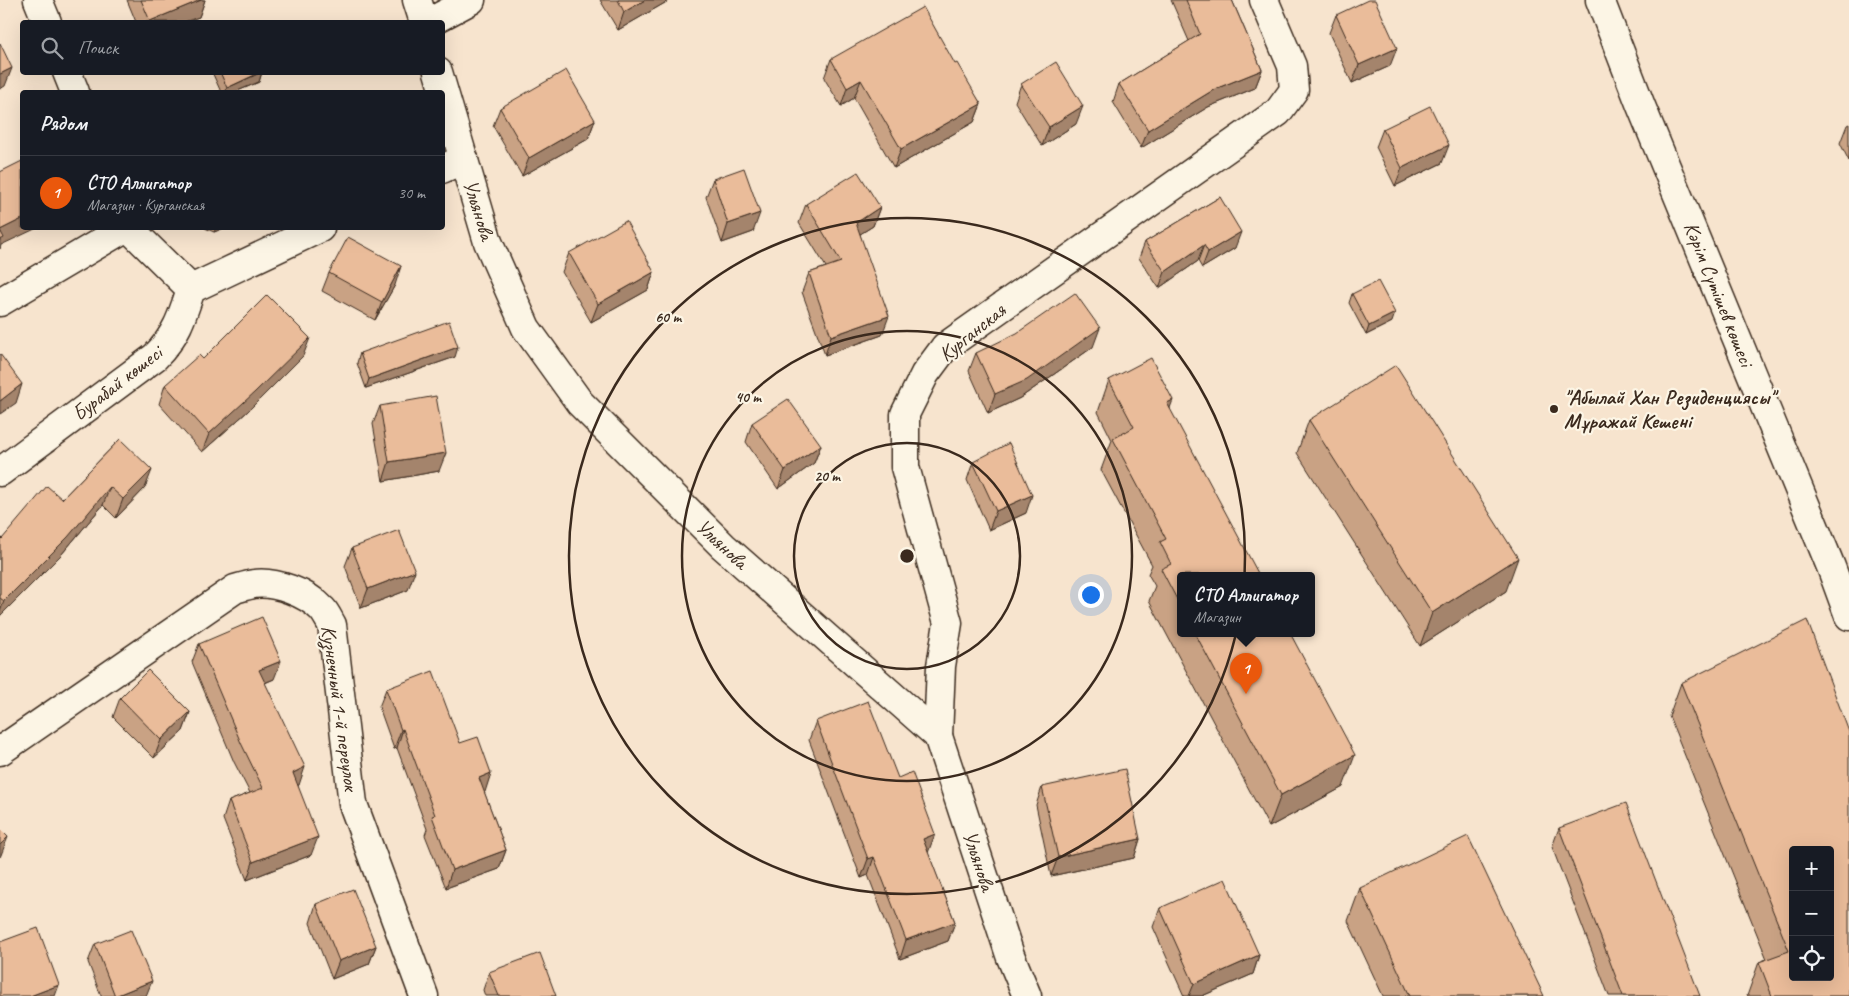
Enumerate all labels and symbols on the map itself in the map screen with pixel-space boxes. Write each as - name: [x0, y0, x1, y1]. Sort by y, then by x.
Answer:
- street label: Ульянова: [458, 177, 501, 246]
- street label: Кәрім Сүтішев көшесі: [1678, 218, 1761, 373]
- street label: Курганская: [933, 296, 1012, 367]
- text: 60 m: [655, 308, 682, 327]
- street label: Бурабай көшесі: [67, 338, 170, 426]
- place label: "Абылай Хан Резиденциясы" Мұражай Кешені: [1564, 384, 1779, 434]
- text: 40 m: [735, 388, 762, 407]
- marker: "Абылай Хан Резиденциясы" Мұражай Кешені: [1548, 403, 1560, 415]
- text: 20 m: [814, 467, 841, 486]
- street label: Ульянова: [691, 513, 755, 576]
- centre of rings: [898, 547, 916, 565]
- your location: [1078, 582, 1104, 608]
- street label: Кузнечный 1-й переулок: [315, 624, 365, 795]
- pin: 1: [1230, 653, 1262, 694]
- street label: Ульянова: [957, 828, 1002, 897]

